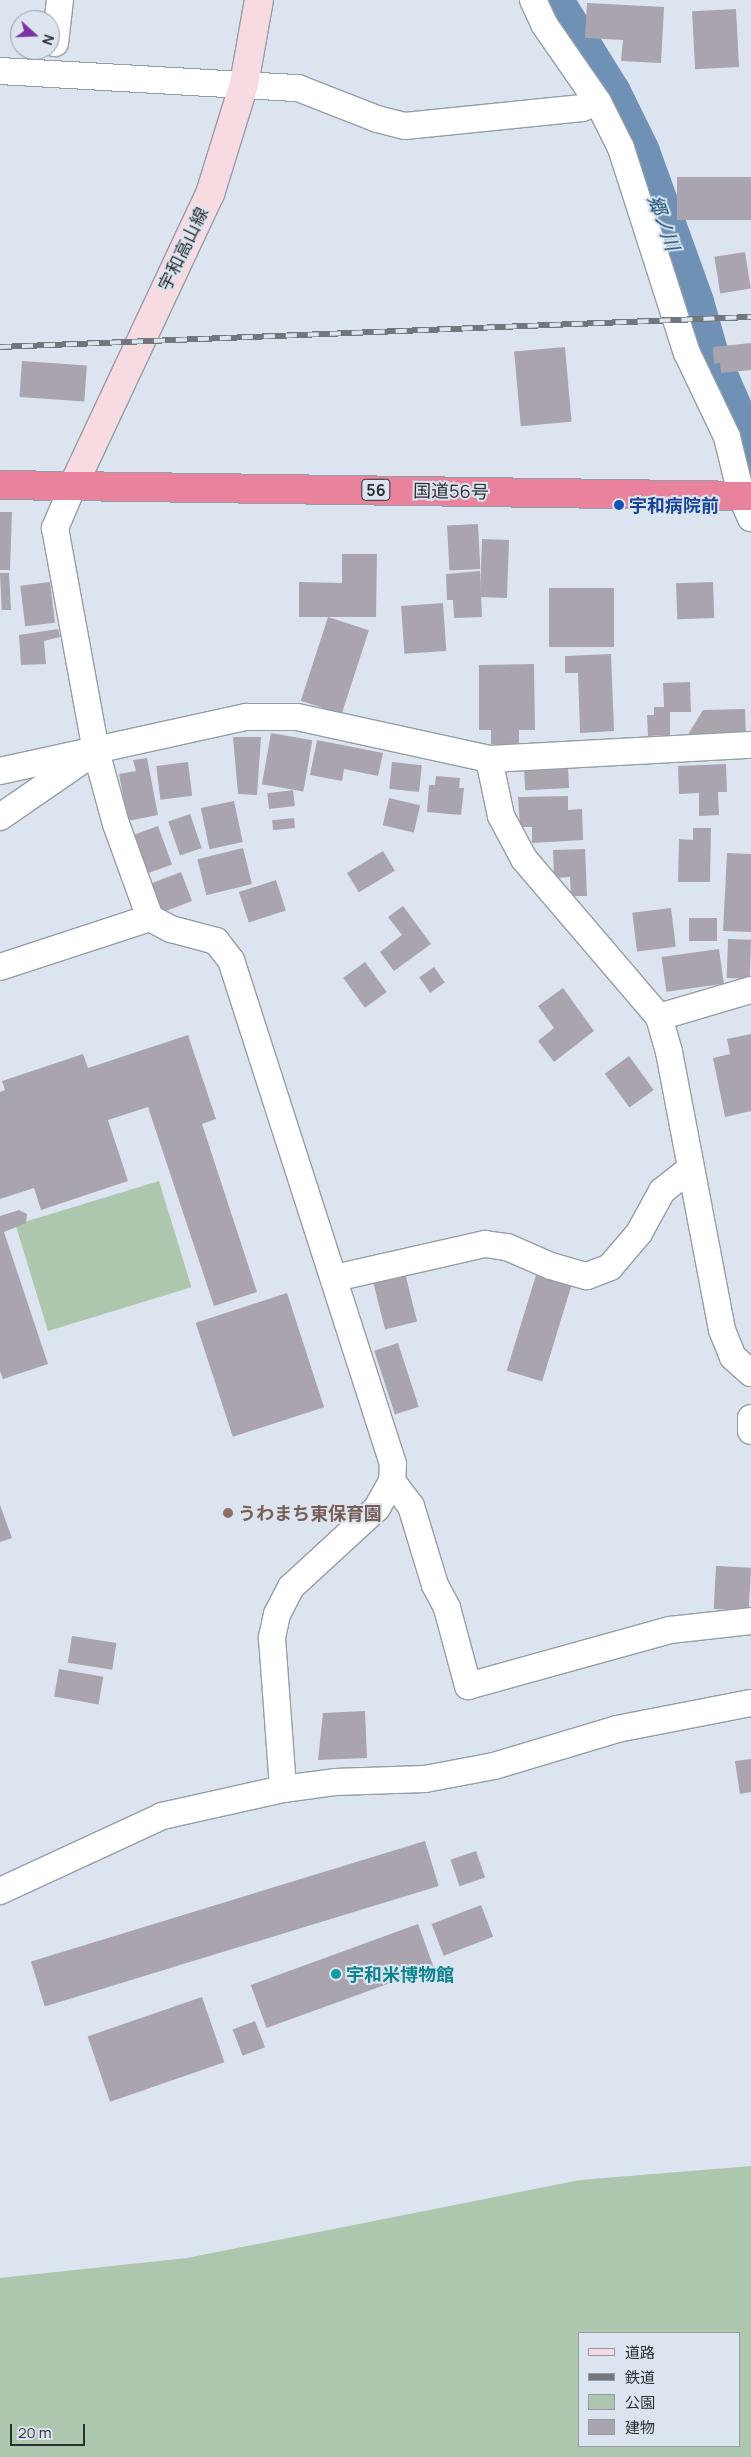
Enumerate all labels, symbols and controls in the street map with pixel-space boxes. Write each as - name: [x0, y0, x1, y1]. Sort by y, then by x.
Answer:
- north arrow: [10, 10, 60, 60]
- text: N: [38, 32, 59, 48]
- water label: 郷ノ川: [643, 192, 683, 254]
- street label: 宇和高山線: [154, 204, 212, 294]
- road number: 56: [361, 476, 391, 504]
- street label: 国道56号: [413, 480, 489, 502]
- place label: 宇和病院前: [629, 494, 719, 516]
- marker: 宇和病院前: [613, 499, 625, 511]
- place label: うわまち東保育園: [238, 1502, 382, 1524]
- marker: うわまち東保育園: [222, 1507, 234, 1519]
- place label: 宇和米博物館: [346, 1963, 454, 1985]
- marker: 宇和米博物館: [330, 1968, 342, 1980]
- legend: [578, 2332, 741, 2447]
- text: 道路: [625, 2342, 655, 2363]
- text: 鉄道: [625, 2367, 655, 2388]
- text: 公園: [625, 2392, 655, 2413]
- scale bar: [12, 2414, 88, 2446]
- text: 建物: [625, 2417, 655, 2438]
- text: 20 m: [18, 2422, 51, 2443]

